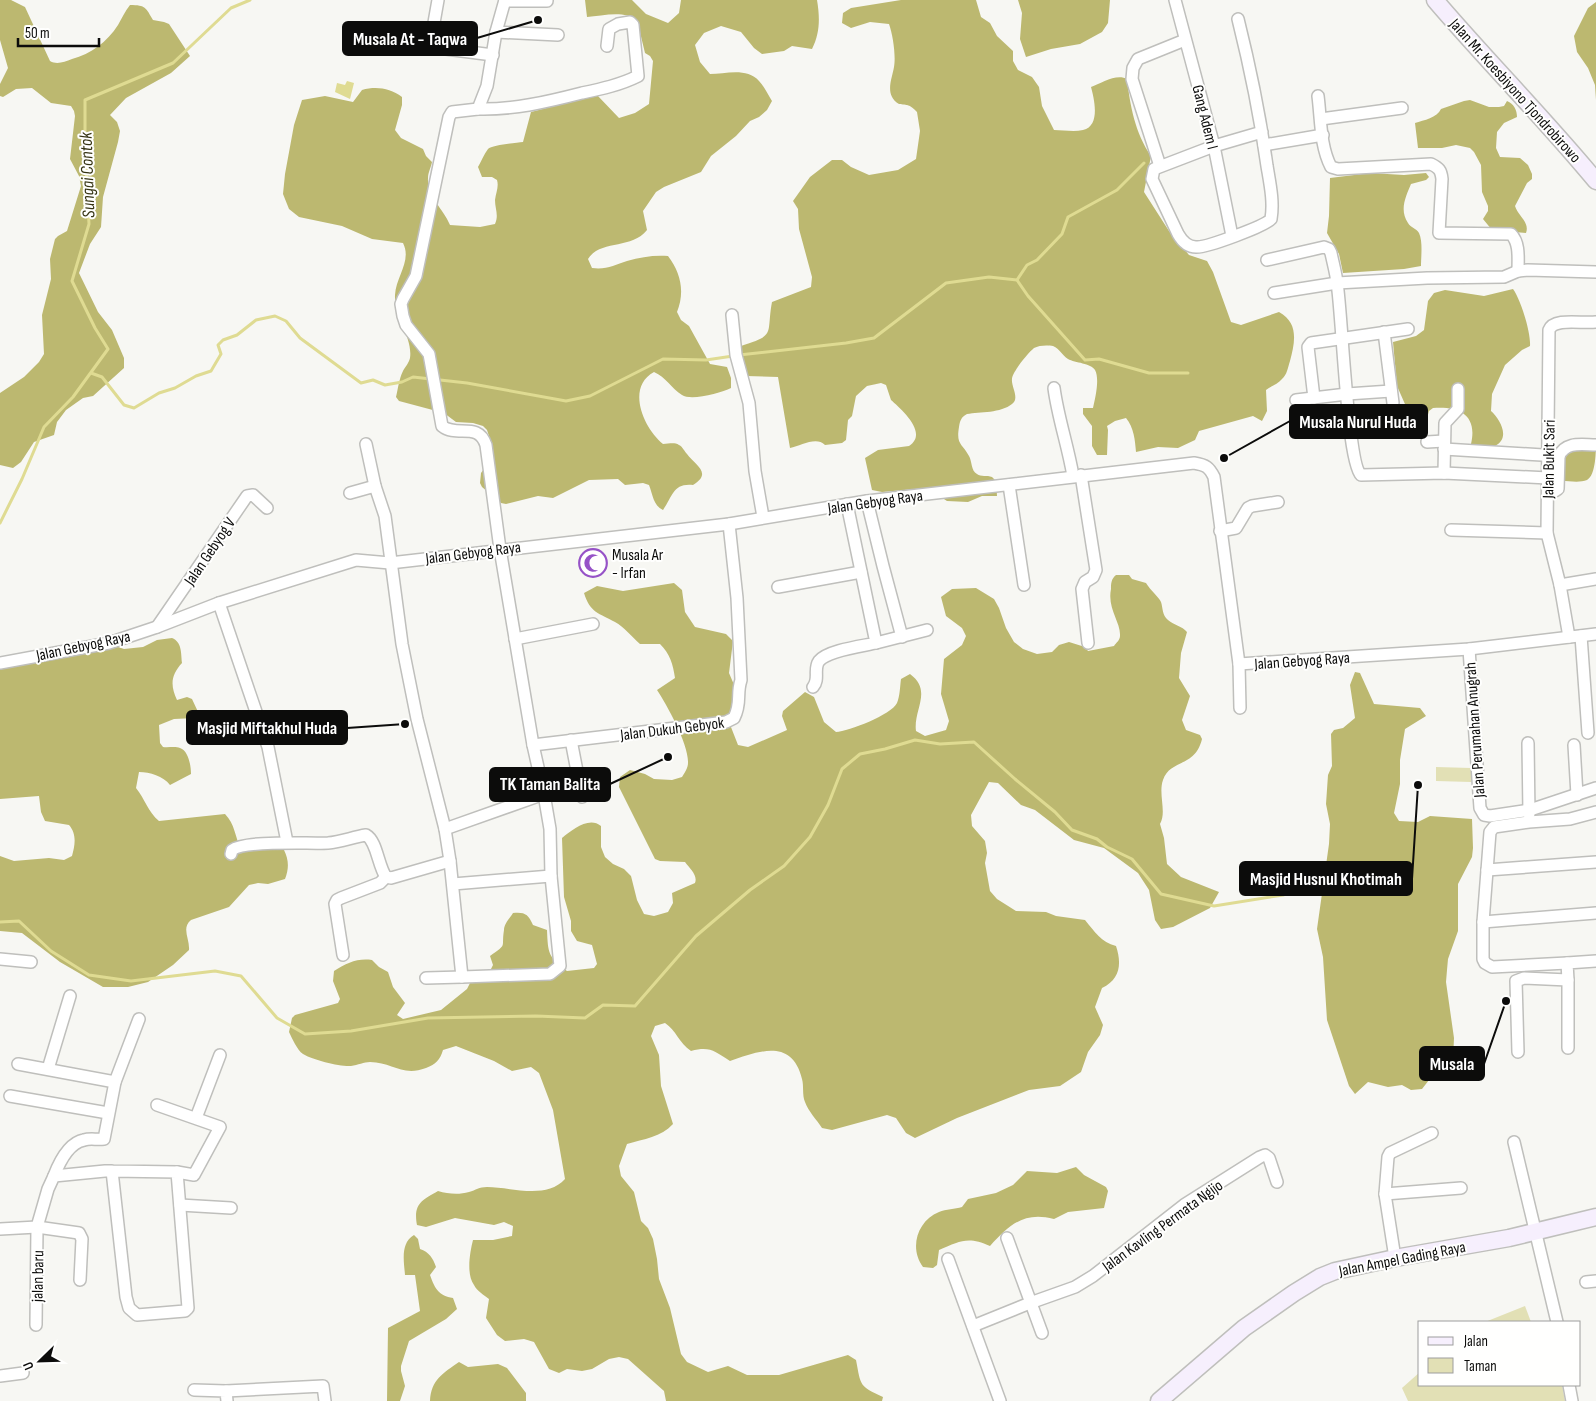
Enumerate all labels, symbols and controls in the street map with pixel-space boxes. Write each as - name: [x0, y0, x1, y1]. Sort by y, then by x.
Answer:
- street label: Jalan Mr. Koesbiyono Tjondrobirowo: [1444, 14, 1585, 167]
- scale bar: [18, 15, 99, 47]
- callout: Musala At - Taqwa: [343, 22, 477, 55]
- text: 50 m: [25, 24, 50, 43]
- text: Musala At - Taqwa: [353, 29, 467, 50]
- street label: Gang Adem I: [1187, 83, 1222, 151]
- water label: Sungai Contok: [75, 130, 99, 218]
- callout: Musala Nurul Huda: [1290, 405, 1427, 438]
- text: Musala Nurul Huda: [1299, 412, 1417, 433]
- street label: Jalan Bukit Sari: [1539, 419, 1560, 500]
- street label: Jalan Gebyog Raya: [825, 486, 924, 519]
- street label: Jalan Gebyog V: [180, 514, 240, 590]
- street label: Jalan Gebyog Raya: [423, 538, 522, 569]
- place label: Musala Ar - Irfan: [612, 546, 664, 583]
- mosque icon: Musala Ar - Irfan: [578, 548, 608, 578]
- street label: Jalan Gebyog Raya: [33, 627, 132, 666]
- street label: Jalan Gebyog Raya: [1253, 649, 1351, 674]
- street label: Jalan Perumahan Anugrah: [1461, 662, 1490, 799]
- callout: Masjid Miftakhul Huda: [187, 711, 347, 744]
- street label: Jalan Dukuh Gebyok: [618, 714, 725, 745]
- text: Masjid Miftakhul Huda: [197, 718, 337, 739]
- callout: TK Taman Balita: [490, 768, 610, 801]
- text: TK Taman Balita: [500, 774, 600, 795]
- callout: Masjid Husnul Khotimah: [1240, 862, 1412, 895]
- text: Masjid Husnul Khotimah: [1250, 869, 1402, 890]
- callout: Musala: [1420, 1047, 1484, 1080]
- text: Musala: [1430, 1054, 1474, 1075]
- street label: Jalan Kavling Permata Ngijo: [1098, 1176, 1227, 1277]
- street label: Jalan Ampel Gading Raya: [1336, 1238, 1467, 1281]
- street label: jalan baru: [29, 1250, 48, 1303]
- legend: [1418, 1321, 1581, 1386]
- text: Jalan: [1463, 1332, 1488, 1351]
- north arrow: [15, 1336, 65, 1386]
- text: Taman: [1464, 1357, 1497, 1376]
- text: U: [19, 1359, 38, 1373]

